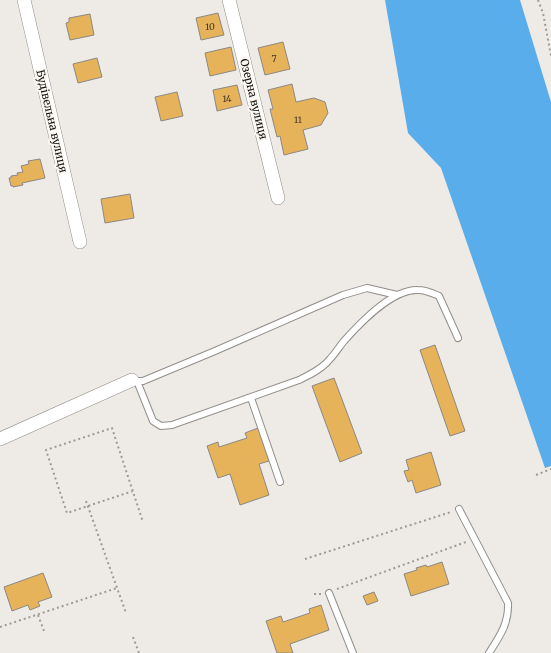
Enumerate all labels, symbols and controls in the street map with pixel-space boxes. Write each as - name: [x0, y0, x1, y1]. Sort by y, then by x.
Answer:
- house number: 10: [205, 21, 215, 32]
- house number: 7: [271, 53, 277, 64]
- street label: Озерна вулиця: [237, 57, 271, 141]
- street label: Будівельна вулиця: [33, 68, 71, 174]
- house number: 14: [222, 93, 232, 104]
- house number: 11: [294, 114, 302, 125]

